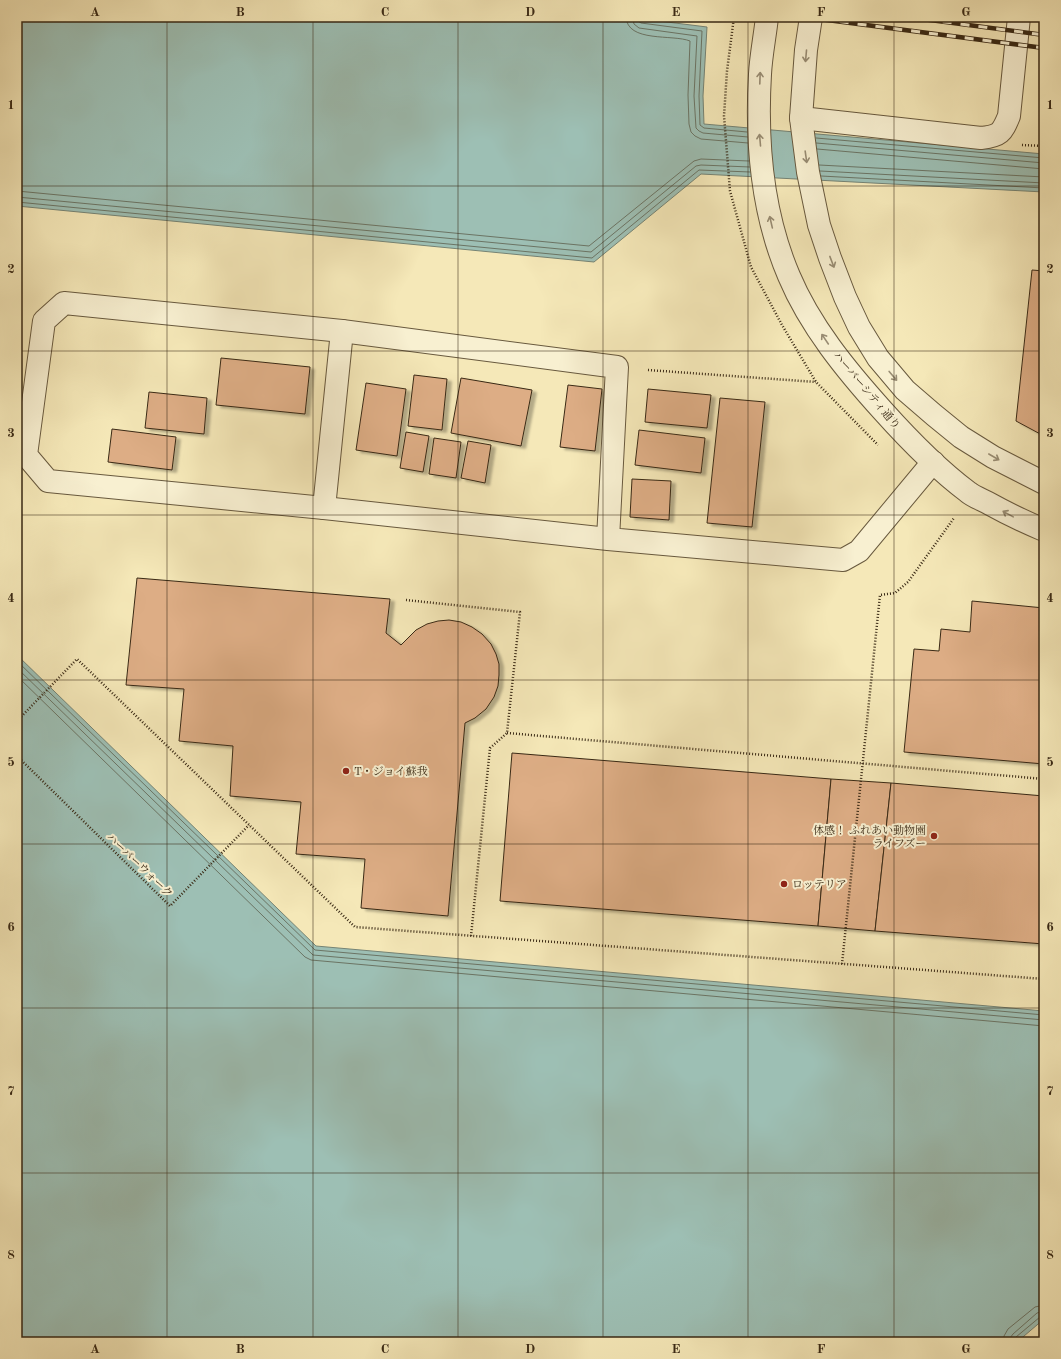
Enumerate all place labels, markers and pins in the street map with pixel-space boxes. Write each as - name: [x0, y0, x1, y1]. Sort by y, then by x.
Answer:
- place label: T・ジョイ蘇我: [354, 765, 428, 778]
- marker: T・ジョイ蘇我: [341, 766, 351, 776]
- place label: 体感！ ふれあい動物園 ライフズー: [813, 824, 926, 850]
- marker: 体感！ ふれあい動物園 ライフズー: [929, 831, 939, 841]
- marker: ロッテリア: [779, 879, 789, 889]
- place label: ロッテリア: [792, 879, 847, 891]

